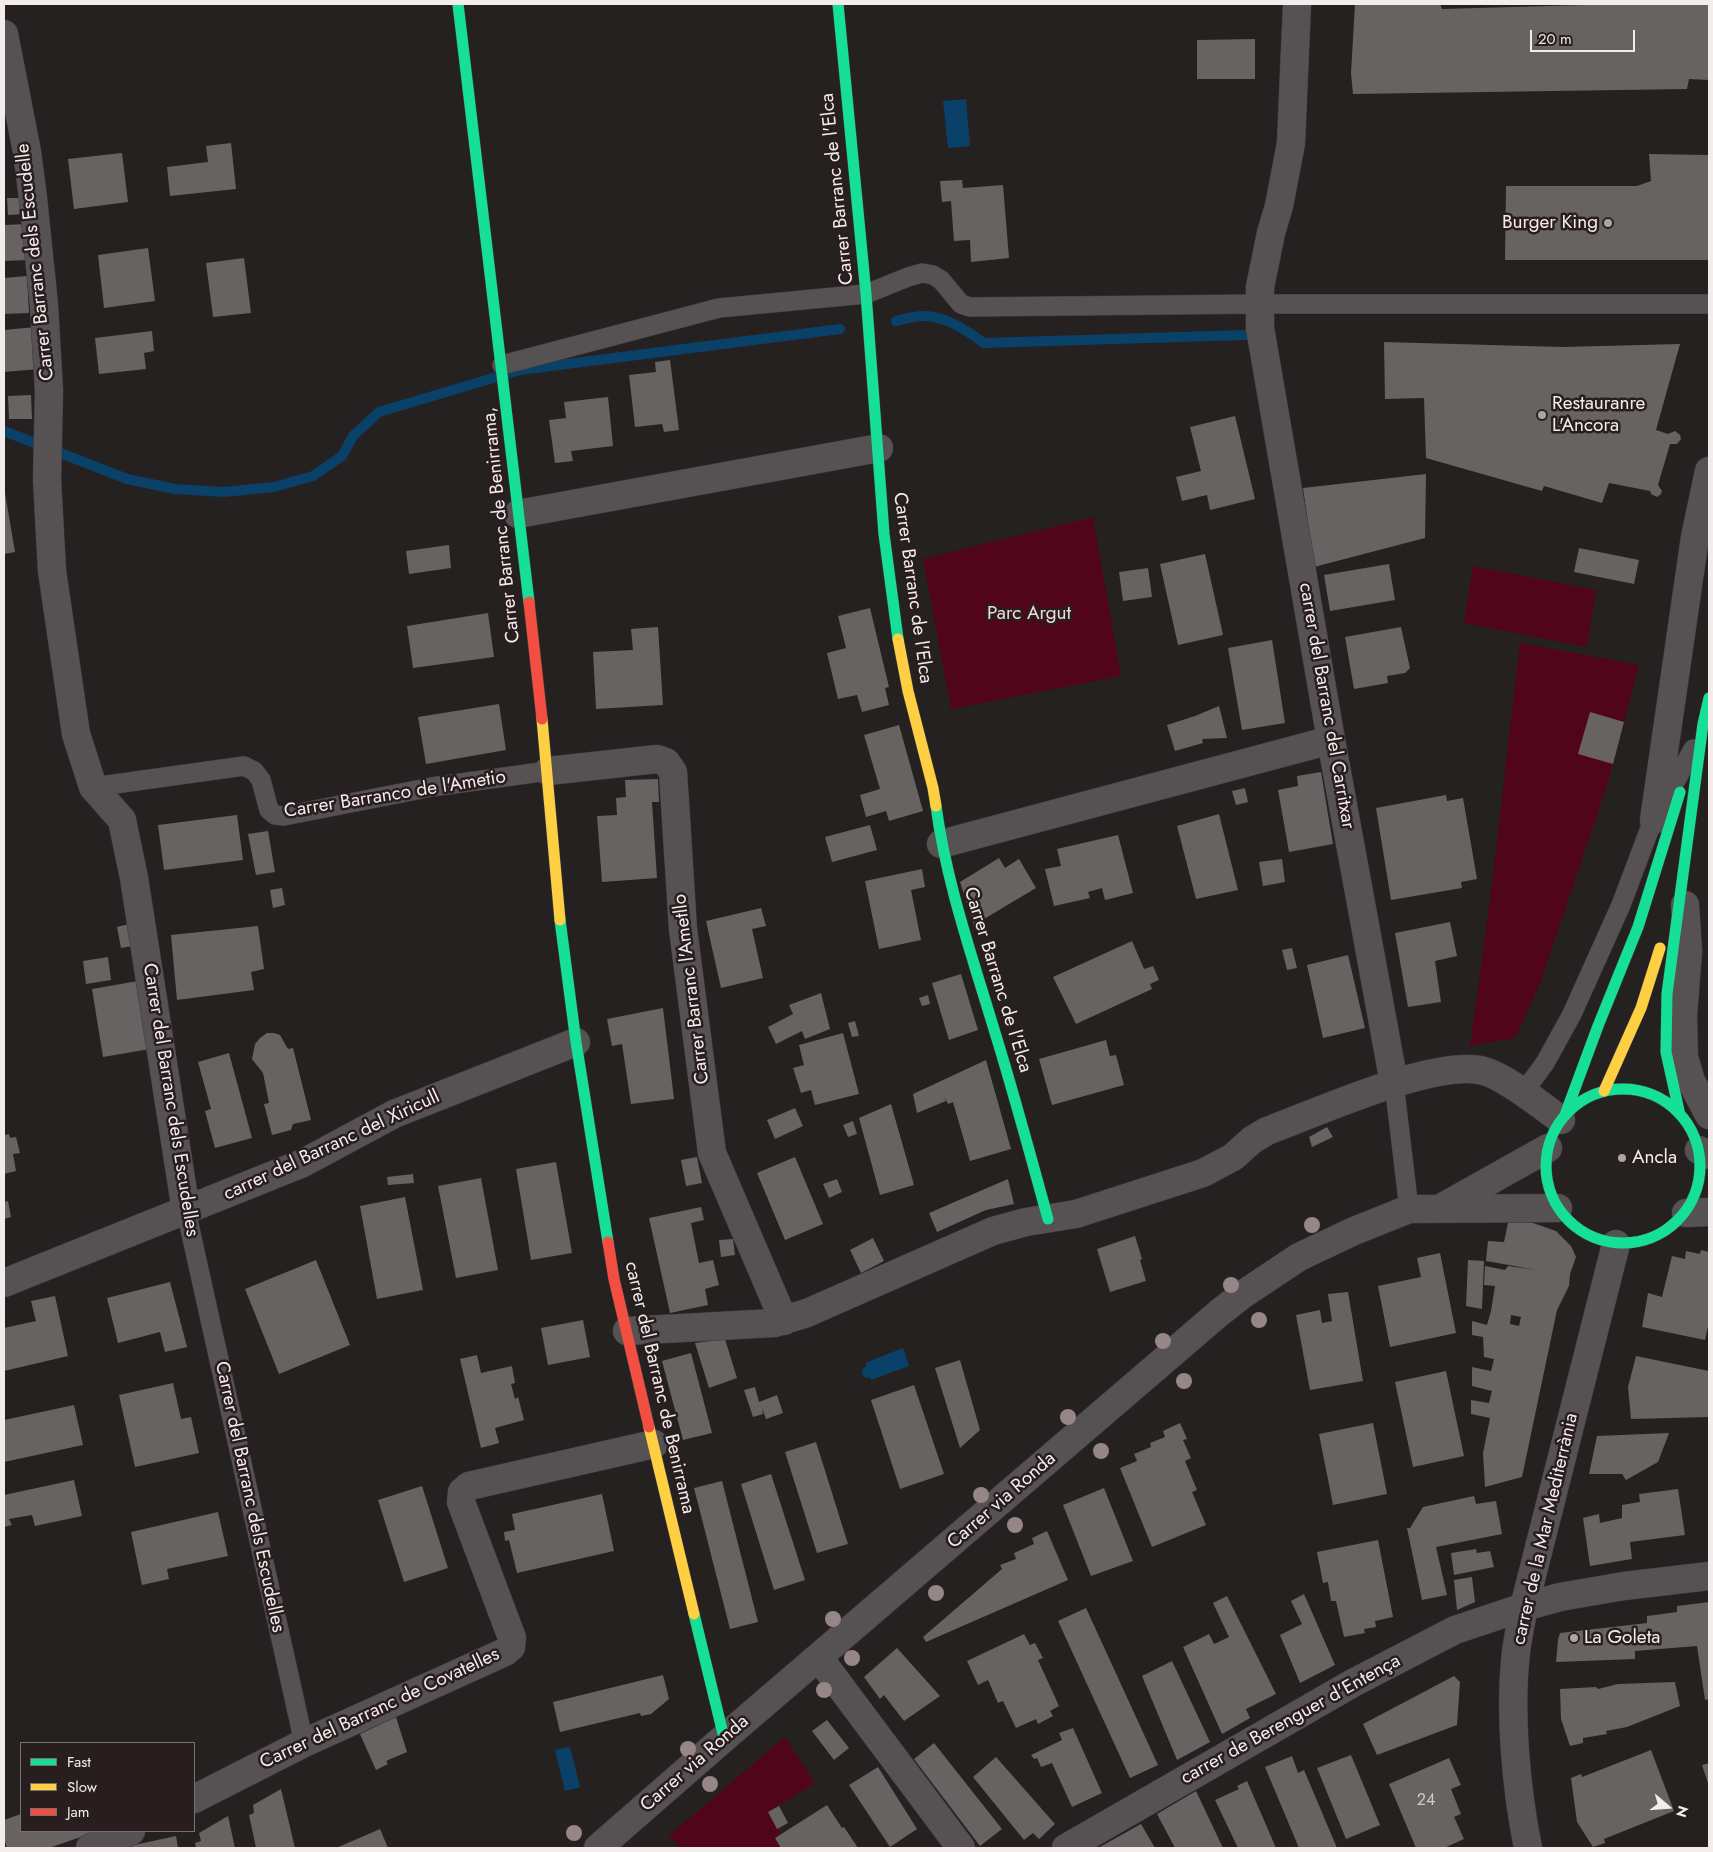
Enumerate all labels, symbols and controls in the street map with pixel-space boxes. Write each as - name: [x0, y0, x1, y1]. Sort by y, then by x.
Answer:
- scale bar: [1533, 20, 1638, 52]
- text: 20 m: [1538, 28, 1572, 50]
- street label: Carrer Barranc de l'Elca: [817, 92, 859, 286]
- street label: Carrer Barranc dels Escudelle: [12, 142, 60, 382]
- place label: Burger King: [1502, 212, 1598, 234]
- marker: Burger King: [1602, 217, 1614, 229]
- place label: Restauranre L'Ancora: [1552, 393, 1645, 437]
- street label: Carrer Barranc de Benirrama,: [478, 406, 526, 644]
- marker: Restauranre L'Ancora: [1536, 409, 1548, 421]
- street label: Carrer Barranc de l'Elca: [887, 491, 937, 685]
- street label: carrer del Barranc del Carritxar: [1293, 581, 1359, 831]
- park label: Parc Argut: [987, 603, 1071, 625]
- street label: Carrer Barranco de l'Ametio: [282, 766, 508, 824]
- street label: Carrer Barranc de l'Elca: [958, 885, 1036, 1075]
- street label: Carrer Barranc l'Ametllo: [669, 893, 715, 1085]
- street label: Carrer del Barranc dels Escudelles: [137, 962, 203, 1238]
- street label: carrer del Barranc del Xiricull: [220, 1086, 444, 1206]
- place label: Ancla: [1632, 1147, 1677, 1169]
- marker: Ancla: [1616, 1152, 1628, 1164]
- street label: carrer del Barranc de Benirrama: [619, 1260, 699, 1516]
- street label: Carrer del Barranc dels Escudelles: [209, 1359, 289, 1635]
- street label: carrer de la Mar Mediterrània: [1508, 1411, 1584, 1647]
- street label: Carrer via Ronda: [943, 1448, 1061, 1554]
- place label: La Goleta: [1584, 1627, 1660, 1649]
- marker: La Goleta: [1568, 1632, 1580, 1644]
- street label: Carrer del Barranc de Covatelles: [257, 1643, 503, 1775]
- street label: carrer de Berenguer d'Entença: [1177, 1650, 1405, 1790]
- street label: Carrer via Ronda: [636, 1711, 754, 1817]
- legend: [20, 1742, 195, 1832]
- text: Fast: [67, 1751, 91, 1773]
- text: Slow: [67, 1776, 97, 1798]
- north arrow: [1643, 1782, 1693, 1832]
- house number: 24: [1417, 1791, 1435, 1811]
- text: Jam: [67, 1801, 90, 1823]
- text: N: [1671, 1803, 1693, 1820]

